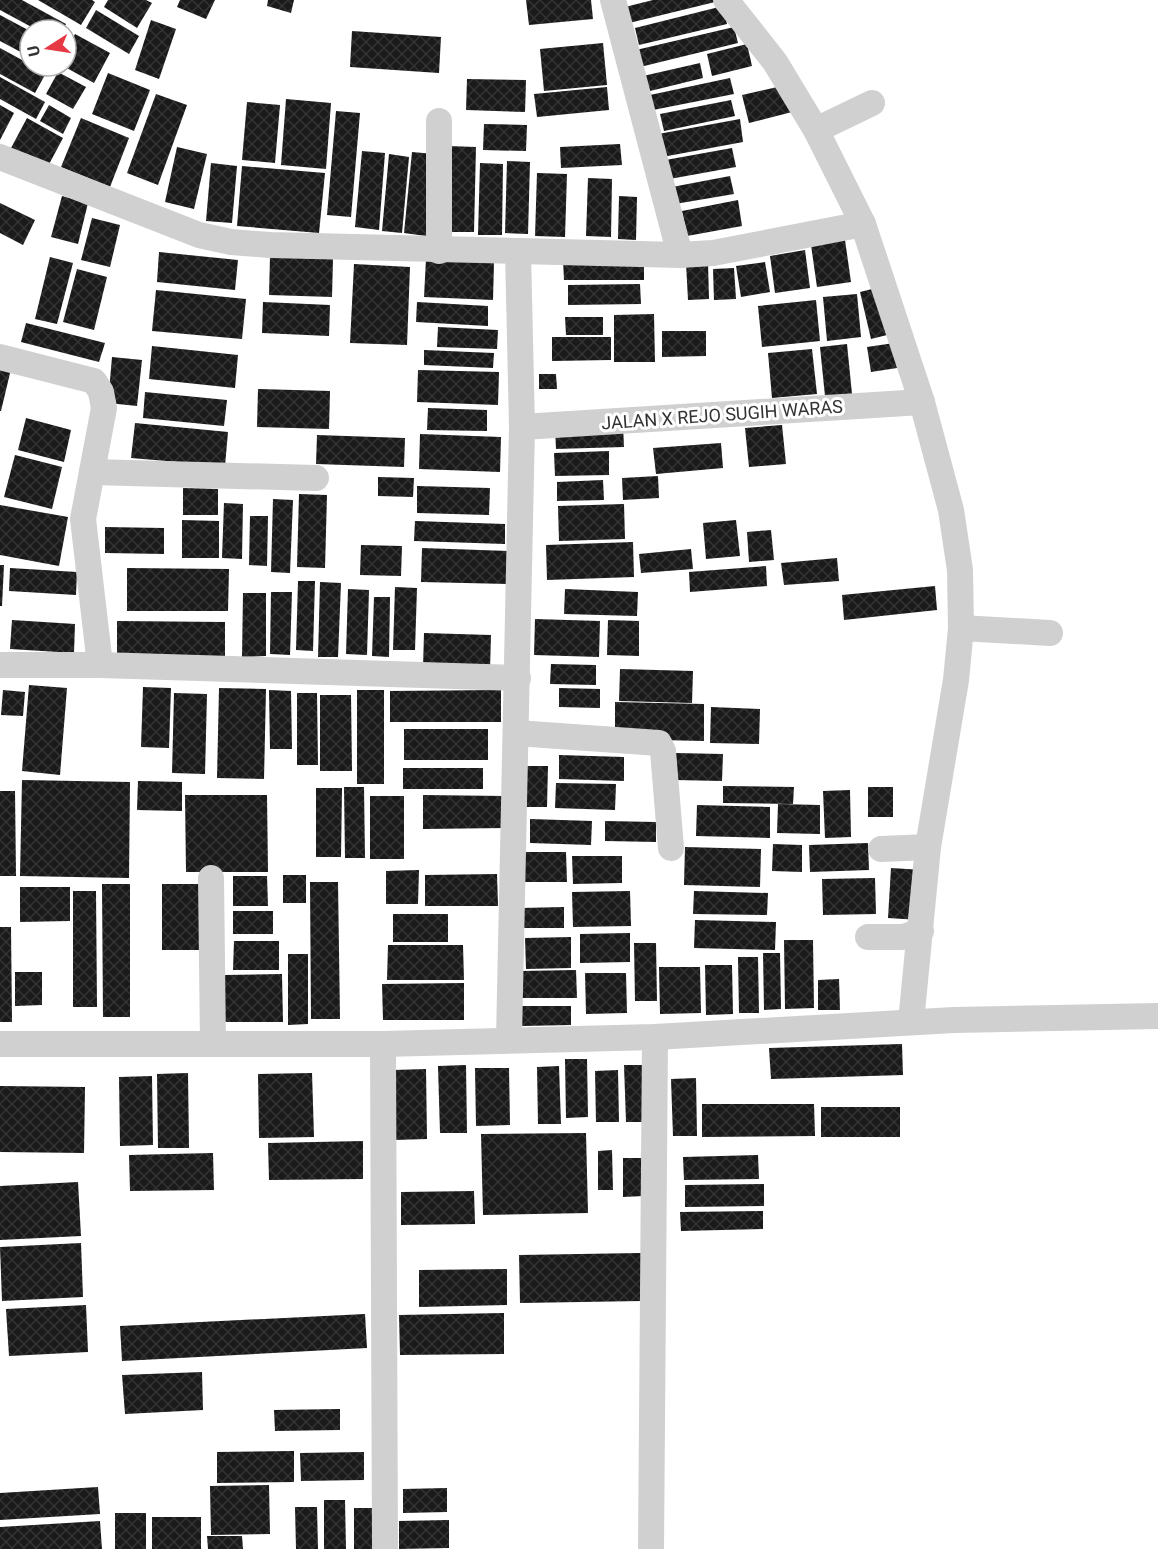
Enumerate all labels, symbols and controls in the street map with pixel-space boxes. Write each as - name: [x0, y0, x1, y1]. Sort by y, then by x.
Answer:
- north arrow: [18, 18, 78, 78]
- text: U: [23, 44, 44, 58]
- street label: JALAN X REJO SUGIH WARAS: [601, 396, 844, 433]

